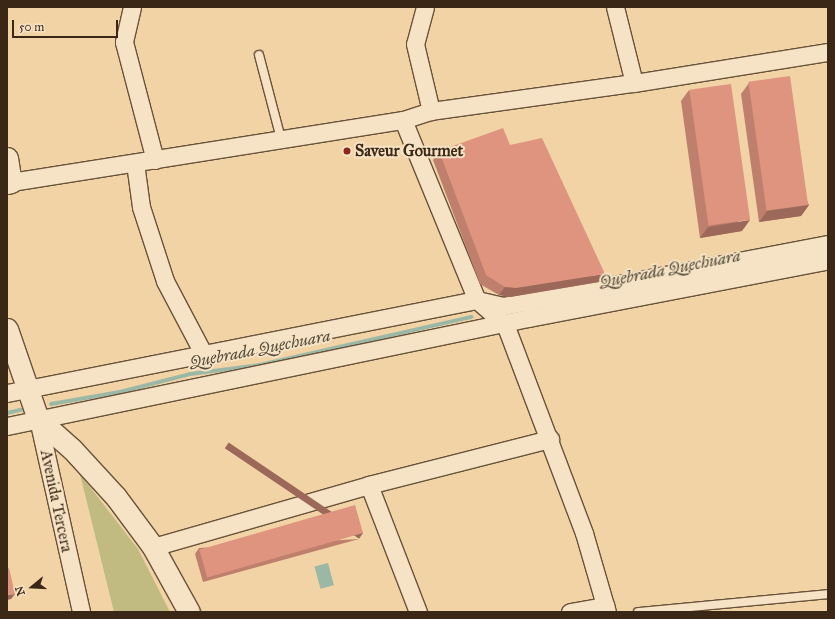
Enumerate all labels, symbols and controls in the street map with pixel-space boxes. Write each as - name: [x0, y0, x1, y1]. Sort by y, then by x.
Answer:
- scale bar: [14, 12, 120, 38]
- text: 50 m: [19, 20, 44, 34]
- place label: Saveur Gourmet: [355, 141, 463, 161]
- marker: Saveur Gourmet: [342, 146, 352, 156]
- water label: Quebrada Quechuara: [598, 245, 742, 293]
- water label: Quebrada Quechuara: [188, 325, 332, 373]
- street label: Avenida Tercera: [36, 448, 76, 554]
- north arrow: [12, 567, 52, 607]
- text: N: [12, 584, 28, 597]

